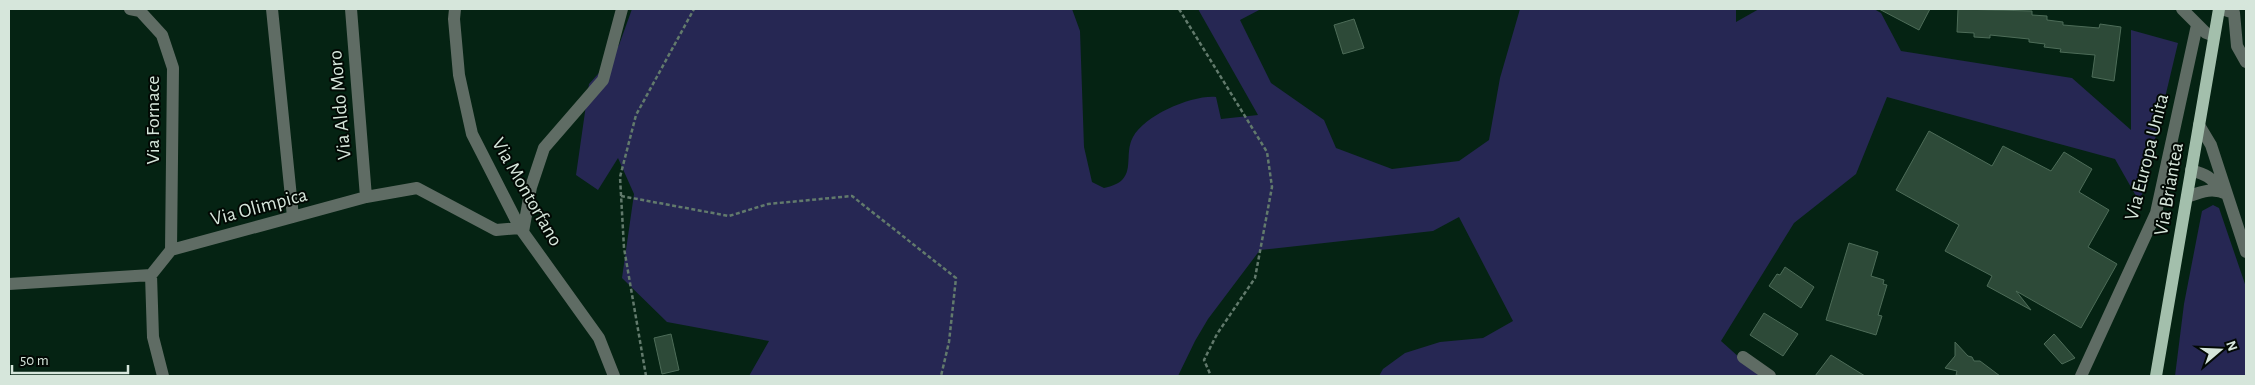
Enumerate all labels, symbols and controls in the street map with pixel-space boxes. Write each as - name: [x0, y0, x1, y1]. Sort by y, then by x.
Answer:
- street label: Via Aldo Moro: [325, 49, 355, 161]
- street label: Via Fornace: [143, 75, 163, 165]
- street label: Via Europa Unita: [2122, 92, 2172, 222]
- street label: Via Montorfano: [488, 135, 566, 249]
- street label: Via Briantea: [2151, 141, 2187, 237]
- street label: Via Olimpica: [209, 185, 309, 229]
- north arrow: [2195, 325, 2245, 375]
- text: N: [2223, 339, 2240, 353]
- scale bar: [12, 342, 129, 374]
- text: 50 m: [20, 353, 49, 368]

